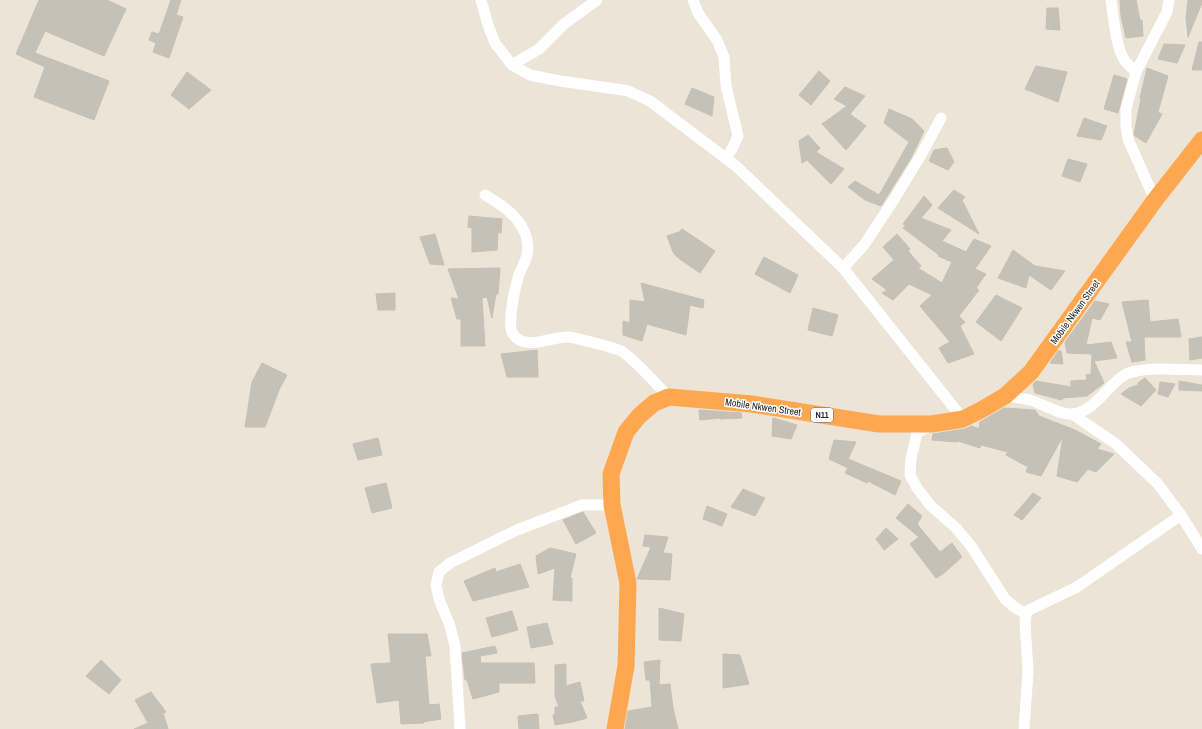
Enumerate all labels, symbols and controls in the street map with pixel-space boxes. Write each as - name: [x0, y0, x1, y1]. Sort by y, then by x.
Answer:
- street label: Mobile Nkwen Street: [1047, 277, 1103, 347]
- street label: Mobile Nkwen Street: [724, 395, 802, 419]
- road number: N11: [811, 408, 833, 422]

